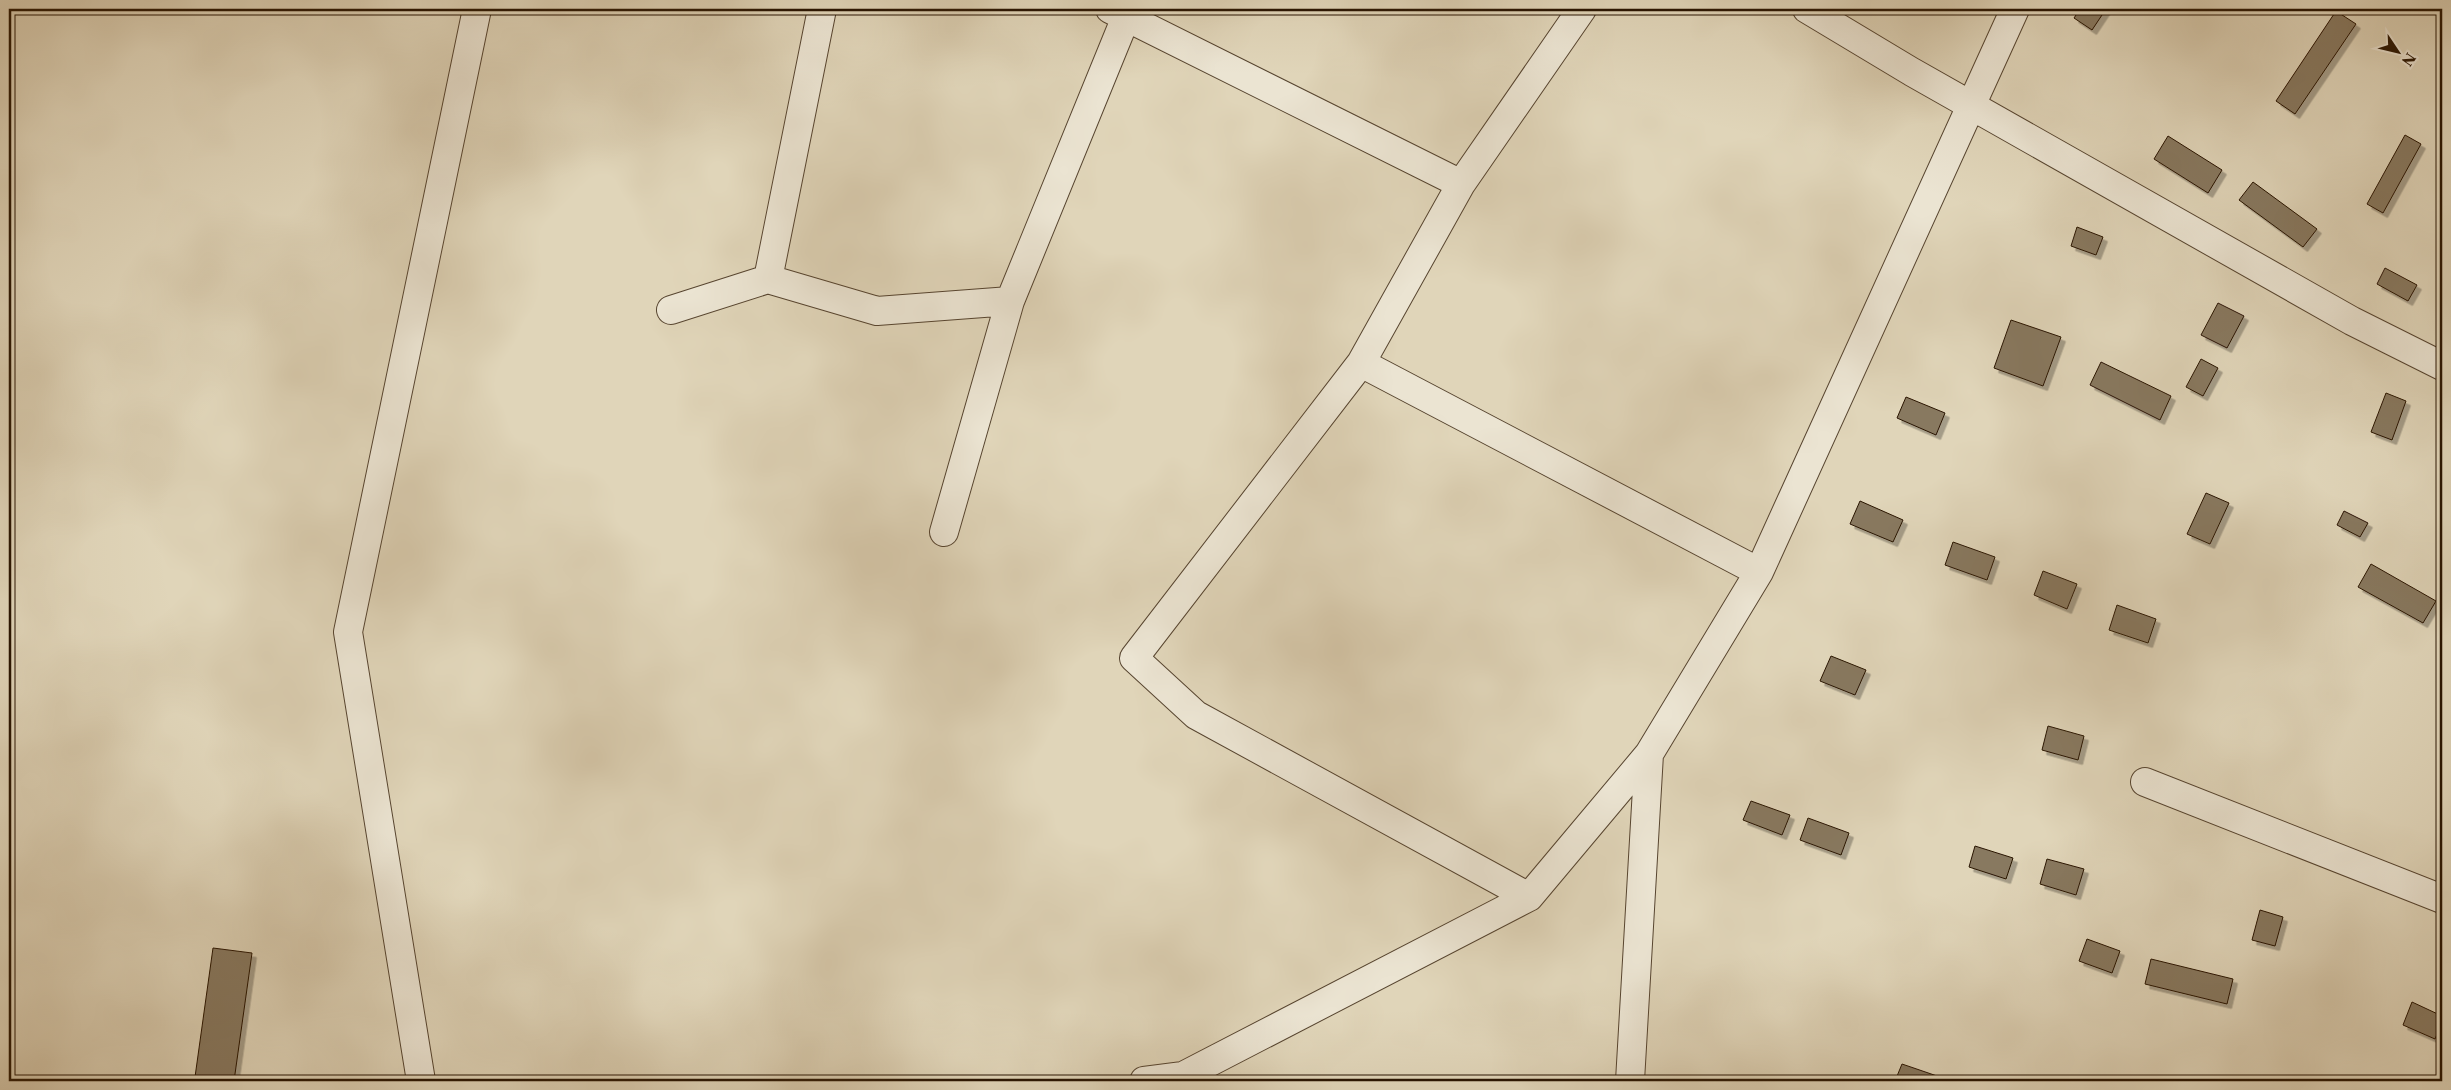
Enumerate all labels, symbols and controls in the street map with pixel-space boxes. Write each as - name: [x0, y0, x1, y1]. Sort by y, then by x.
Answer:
- north arrow: [2374, 28, 2424, 78]
- text: N: [2398, 49, 2420, 70]

